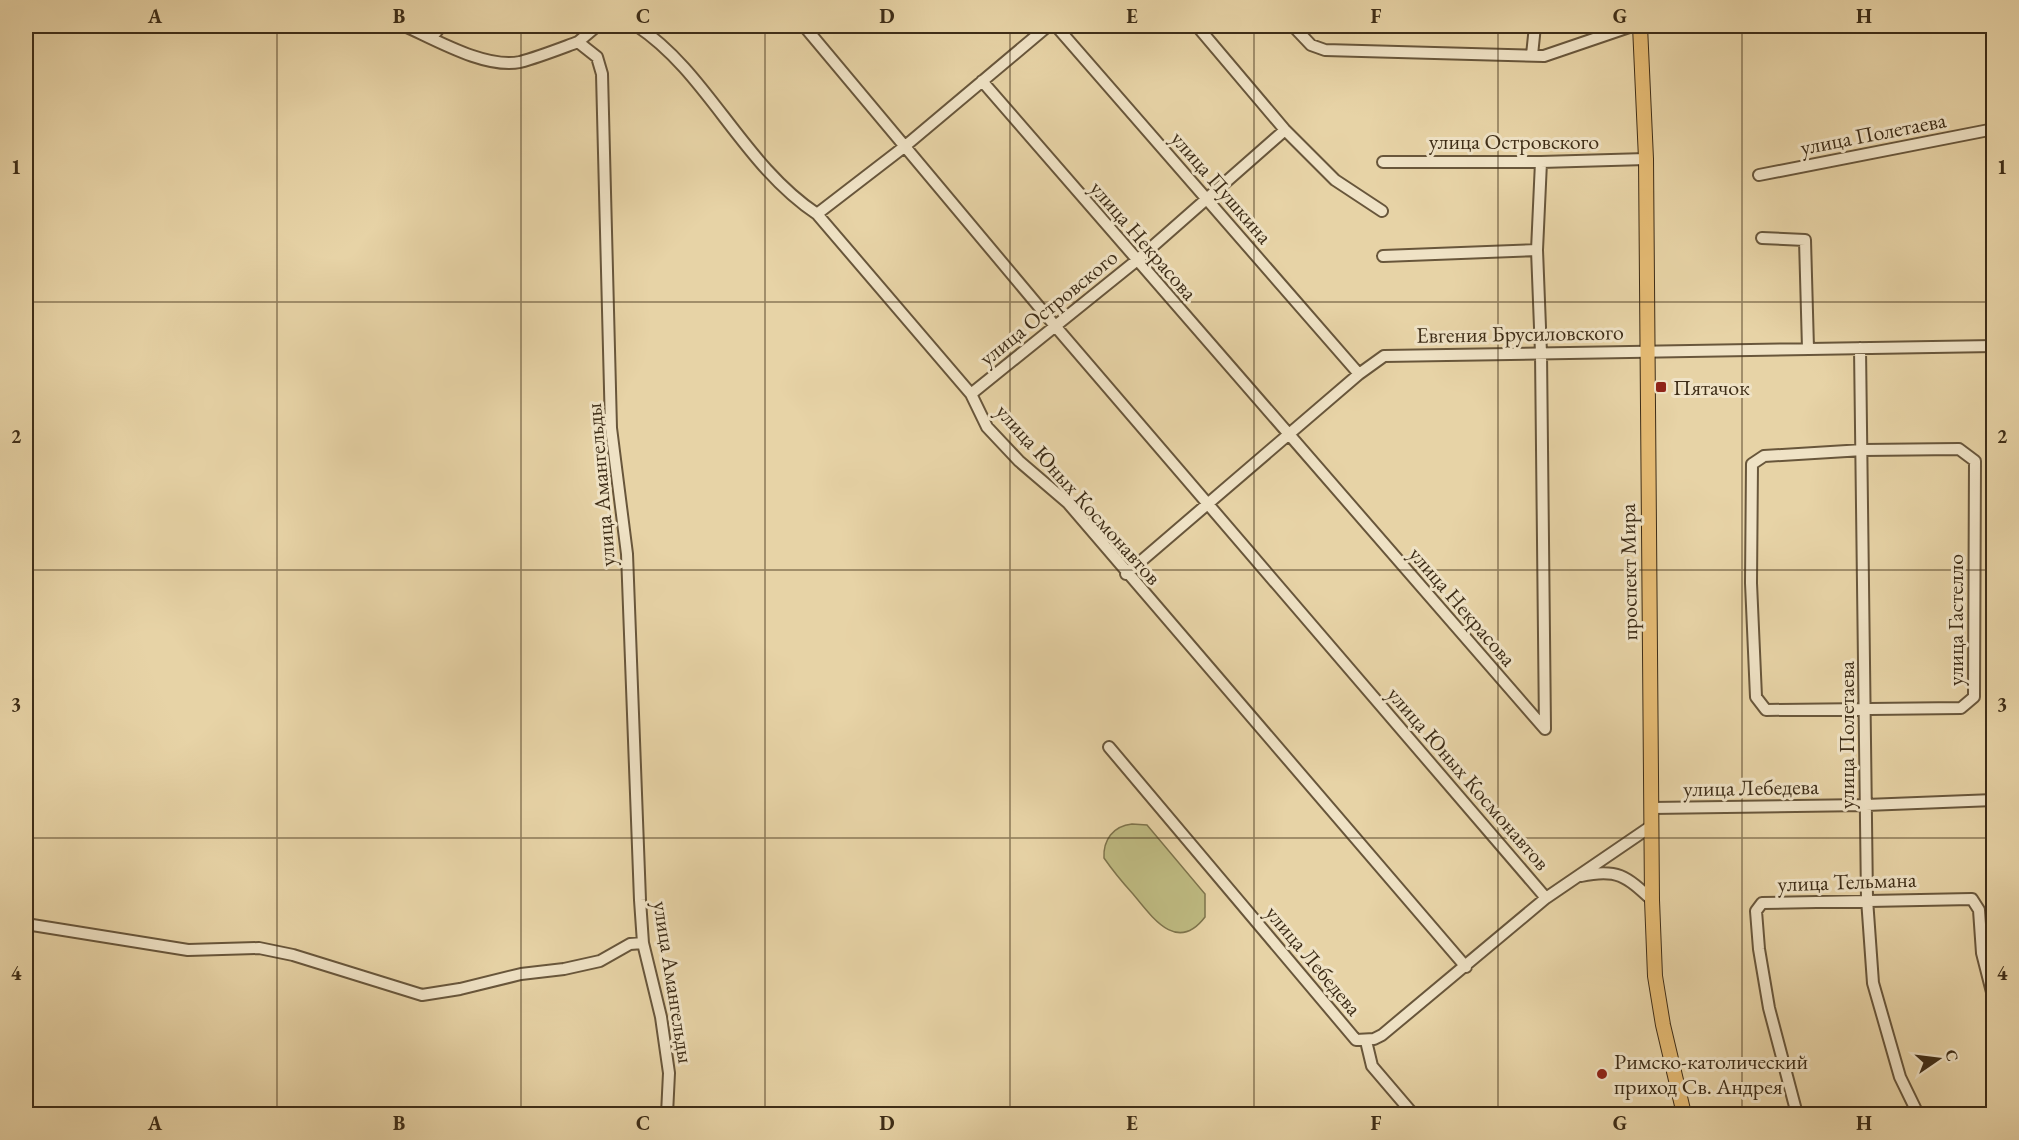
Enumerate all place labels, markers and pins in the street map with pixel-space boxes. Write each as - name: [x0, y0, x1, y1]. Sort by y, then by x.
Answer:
- place label: Пятачок: [1673, 373, 1750, 402]
- marker: Пятачок: [1654, 380, 1668, 394]
- place label: Римско-католический приход Св. Андрея: [1614, 1047, 1809, 1101]
- marker: Римско-католический приход Св. Андрея: [1595, 1067, 1609, 1081]

